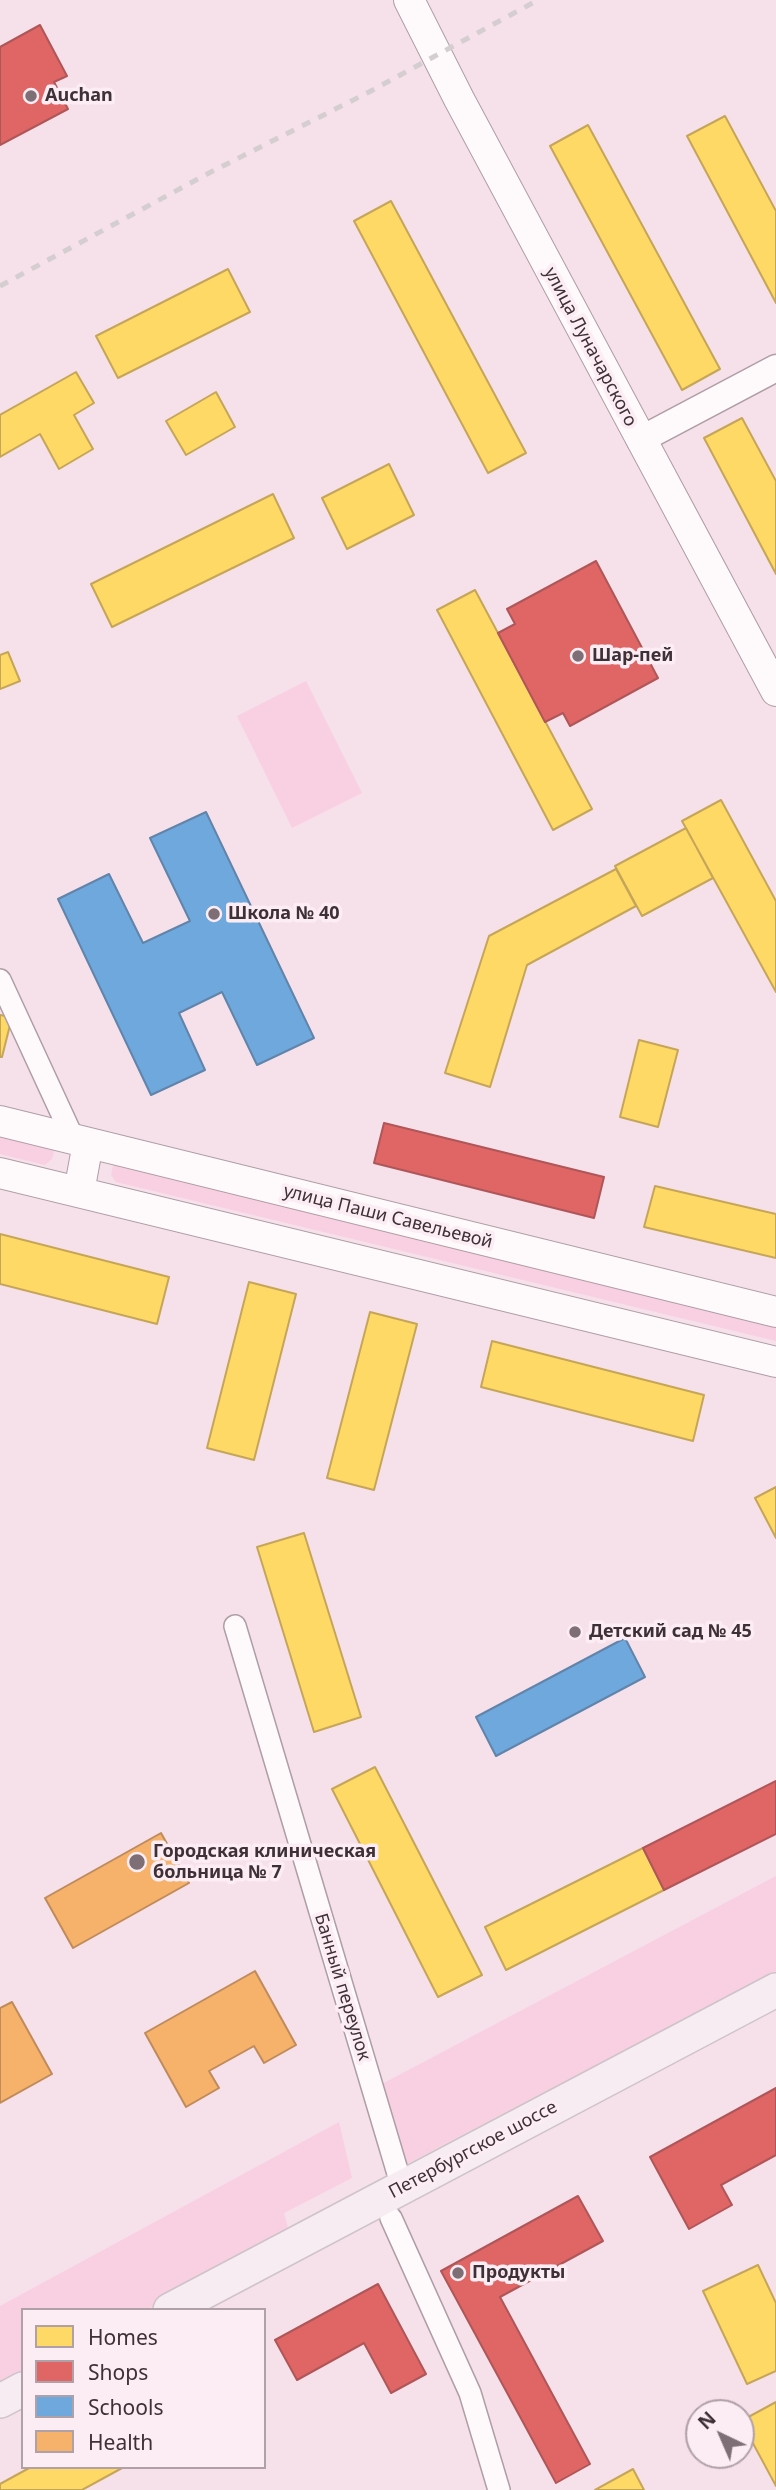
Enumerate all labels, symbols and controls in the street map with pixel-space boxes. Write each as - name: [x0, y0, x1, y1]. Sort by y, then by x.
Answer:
- place label: Auchan: [45, 85, 113, 107]
- marker: Auchan: [23, 88, 39, 104]
- street label: улица Луначарского: [539, 264, 641, 430]
- place label: Шар-пей: [592, 645, 673, 667]
- marker: Шар-пей: [570, 648, 586, 664]
- place label: Школа № 40: [228, 903, 340, 925]
- marker: Школа № 40: [206, 906, 222, 922]
- street label: улица Паши Савельевой: [281, 1181, 495, 1253]
- place label: Детский сад № 45: [589, 1621, 752, 1643]
- marker: Детский сад № 45: [567, 1624, 583, 1640]
- place label: Городская клиническая больница № 7: [153, 1841, 376, 1884]
- marker: Городская клиническая больница № 7: [127, 1852, 147, 1872]
- street label: Банный переулок: [309, 1911, 375, 2063]
- street label: Петербургское шоссе: [385, 2096, 561, 2204]
- place label: Продукты: [472, 2262, 565, 2284]
- marker: Продукты: [450, 2265, 466, 2281]
- legend: [21, 2308, 266, 2469]
- text: Homes: [88, 2323, 158, 2351]
- text: Shops: [88, 2358, 148, 2386]
- text: Schools: [88, 2393, 163, 2421]
- north arrow: [685, 2399, 755, 2469]
- text: N: [692, 2406, 721, 2435]
- text: Health: [88, 2428, 153, 2456]

